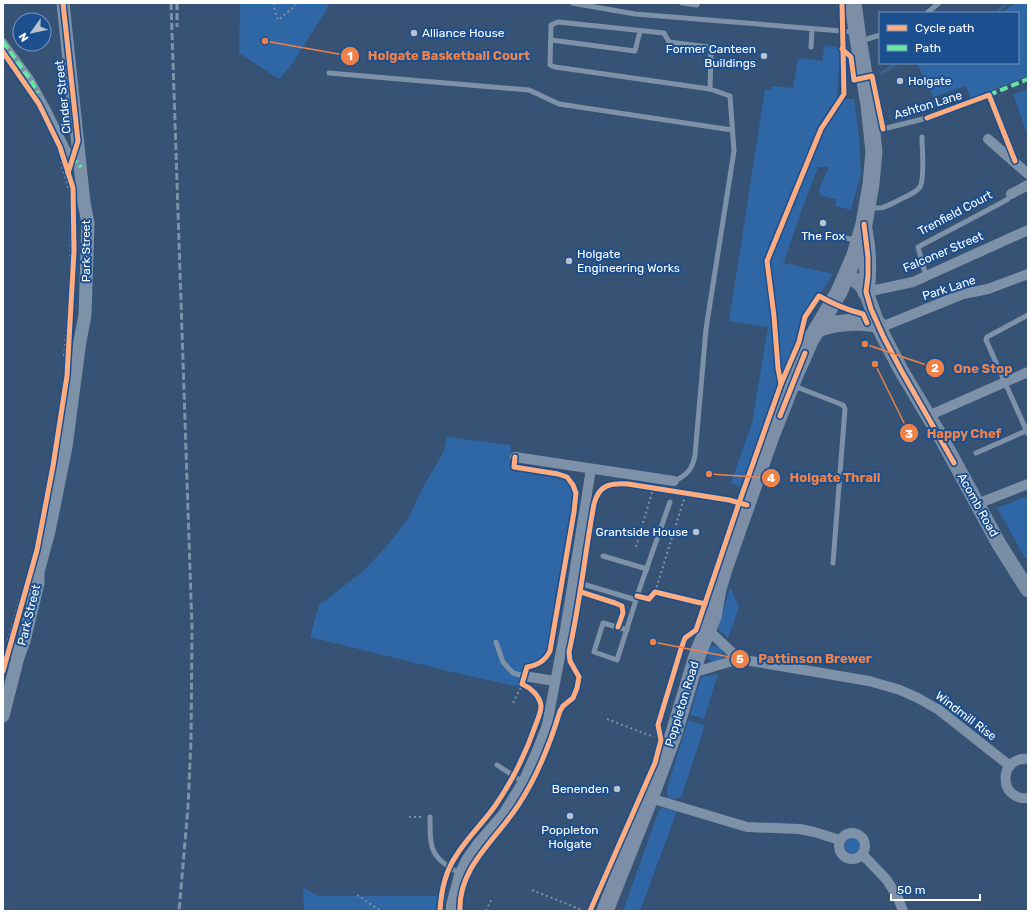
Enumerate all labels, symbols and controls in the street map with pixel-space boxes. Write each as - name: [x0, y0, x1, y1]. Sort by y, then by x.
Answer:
- north arrow: [12, 12, 52, 52]
- legend: [879, 12, 1019, 64]
- text: Cycle path: [915, 21, 974, 35]
- place label: Alliance House: [422, 26, 505, 40]
- marker: Alliance House: [409, 28, 419, 38]
- text: N: [16, 30, 32, 44]
- text: Path: [915, 41, 941, 55]
- place label: Former Canteen Buildings: [666, 42, 756, 70]
- callout: Holgate Basketball Court: [340, 43, 538, 68]
- text: Holgate Basketball Court: [368, 48, 530, 63]
- text: 1: [347, 49, 353, 63]
- marker: Former Canteen Buildings: [759, 51, 769, 61]
- street label: Cinder Street: [52, 59, 74, 135]
- place label: Holgate: [908, 74, 952, 88]
- marker: Holgate: [895, 76, 905, 86]
- street label: Ashton Lane: [892, 88, 964, 122]
- street label: Trenfield Court: [916, 187, 995, 238]
- marker: The Fox: [818, 218, 828, 228]
- street label: Park Street: [79, 219, 93, 282]
- place label: The Fox: [801, 229, 845, 243]
- street label: Falconer Street: [901, 229, 985, 275]
- place label: Holgate Engineering Works: [577, 247, 680, 275]
- marker: Holgate Engineering Works: [564, 256, 574, 266]
- street label: Park Lane: [921, 273, 978, 303]
- callout: One Stop: [925, 356, 1020, 381]
- text: 2: [931, 361, 939, 375]
- text: One Stop: [954, 361, 1012, 376]
- callout: Happy Chef: [899, 421, 1010, 446]
- text: Happy Chef: [927, 426, 1002, 441]
- text: 3: [905, 427, 913, 441]
- callout: Holgate Thrall: [761, 465, 888, 490]
- text: Holgate Thrall: [790, 470, 880, 485]
- text: 4: [767, 471, 775, 485]
- street label: Acomb Road: [955, 471, 1001, 539]
- place label: Grantside House: [596, 525, 688, 539]
- marker: Grantside House: [691, 527, 701, 537]
- street label: Park Street: [15, 583, 43, 647]
- callout: Pattinson Brewer: [730, 646, 879, 671]
- text: Pattinson Brewer: [758, 651, 872, 666]
- text: 5: [736, 652, 744, 666]
- street label: Poppleton Road: [662, 660, 702, 748]
- street label: Windmill Rise: [933, 688, 1000, 744]
- place label: Benenden: [552, 782, 609, 796]
- marker: Benenden: [612, 784, 622, 794]
- marker: Poppleton Holgate: [565, 811, 575, 821]
- place label: Poppleton Holgate: [541, 823, 599, 851]
- scale bar: [891, 876, 980, 902]
- text: 50 m: [897, 883, 925, 897]

